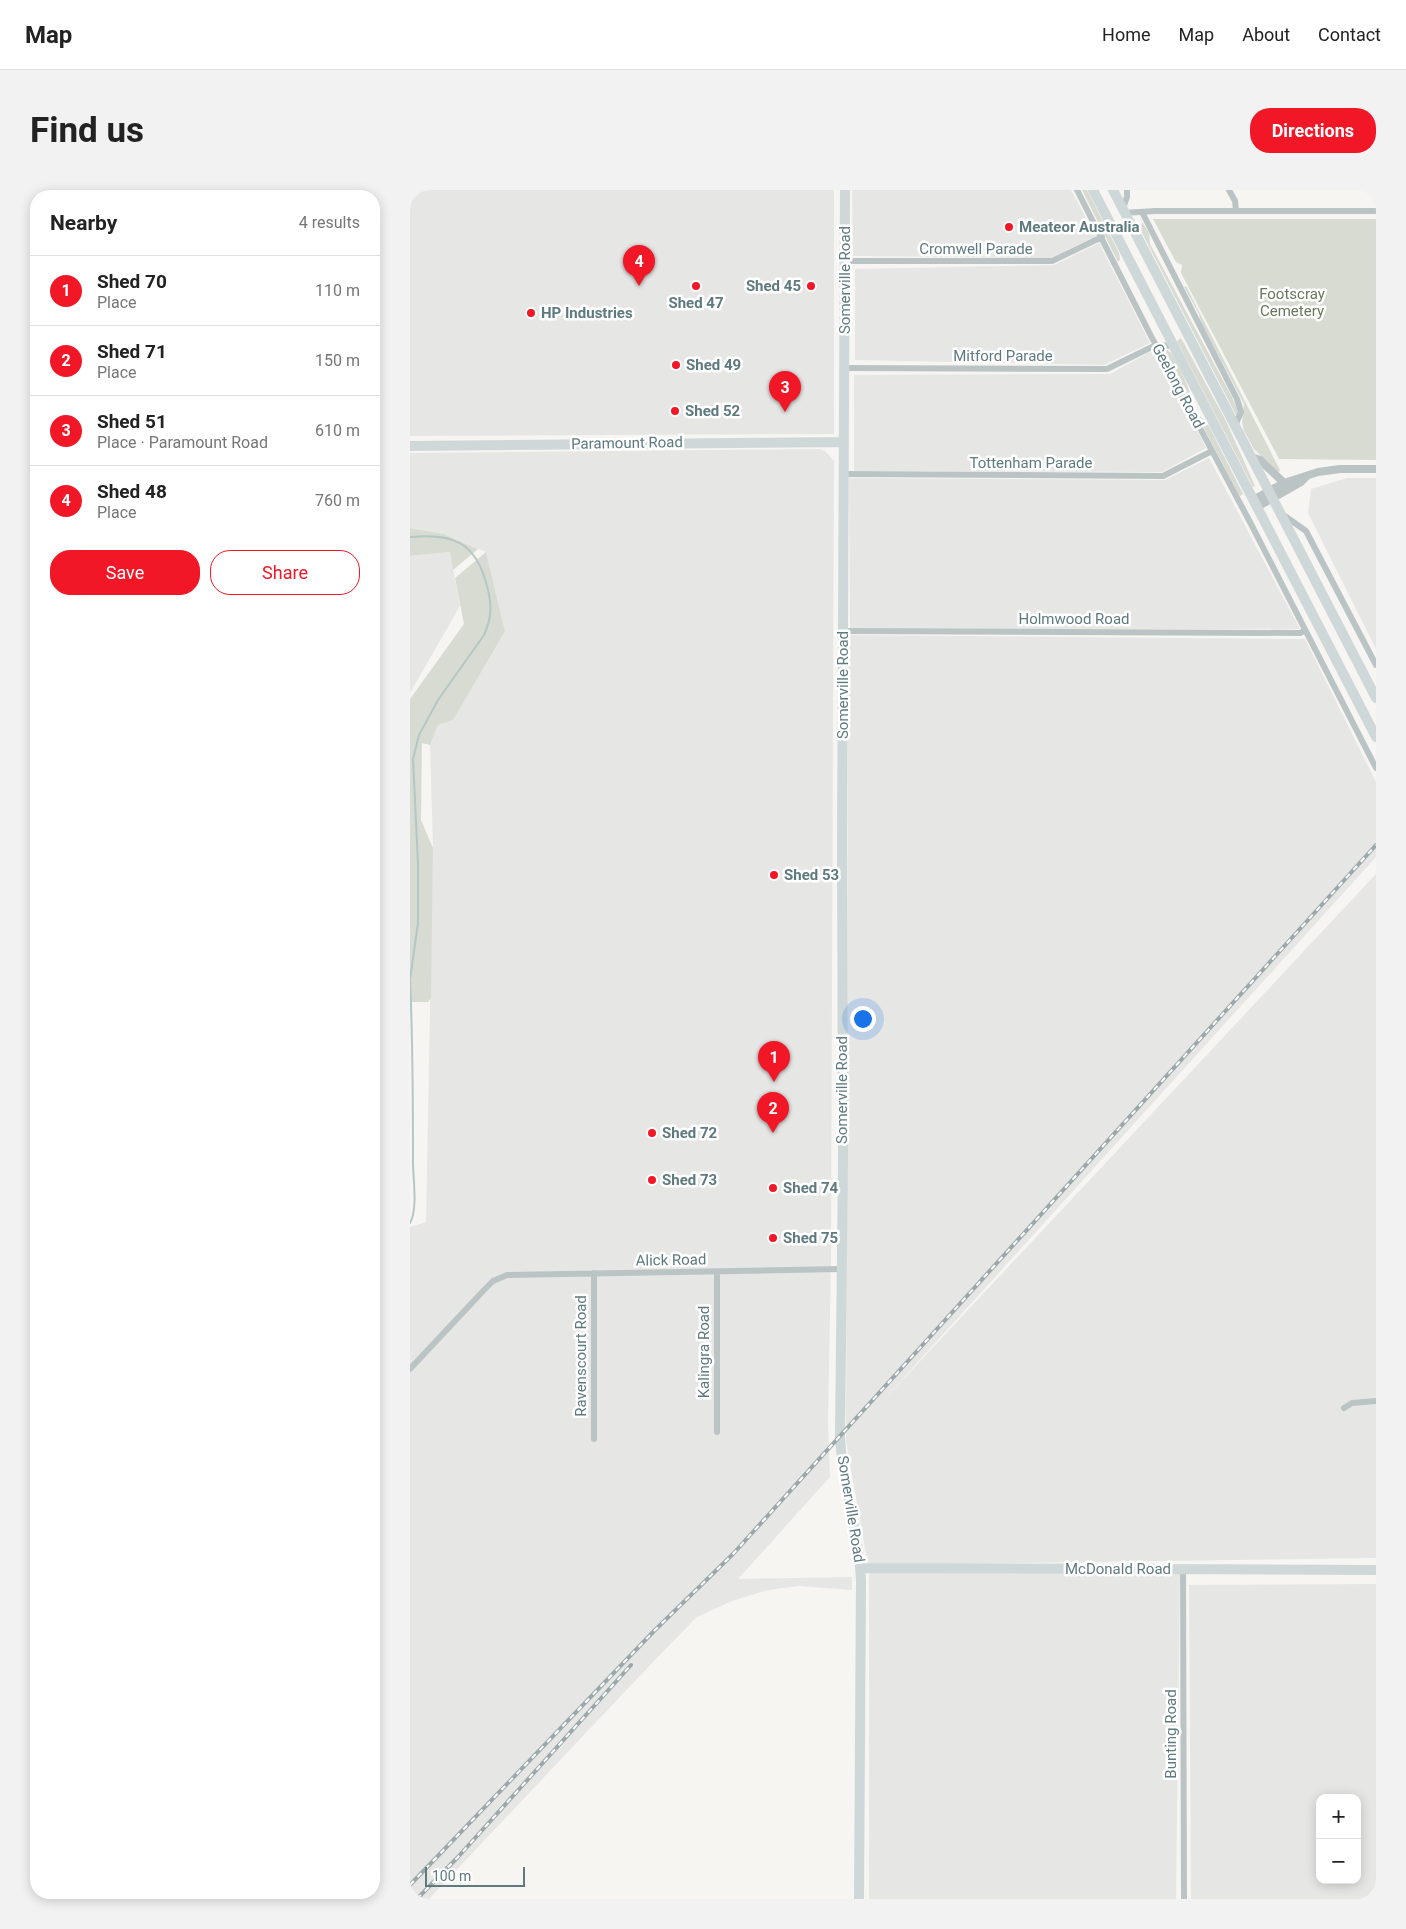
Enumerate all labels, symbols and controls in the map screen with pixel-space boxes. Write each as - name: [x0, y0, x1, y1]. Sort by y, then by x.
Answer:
- text: Map: [25, 21, 72, 49]
- text: Home: [1102, 24, 1151, 45]
- text: Map: [1179, 24, 1214, 45]
- text: About: [1242, 24, 1290, 45]
- text: Contact: [1318, 24, 1381, 45]
- button: Directions: [1250, 108, 1376, 153]
- text: Find us: [30, 110, 144, 151]
- text: Nearby: [50, 211, 117, 235]
- text: 4 results: [299, 213, 360, 232]
- place label: Meateor Australia: [1019, 218, 1140, 236]
- marker: Meateor Australia: [1003, 221, 1015, 233]
- street label: Somerville Road: [836, 226, 854, 334]
- street label: Cromwell Parade: [919, 240, 1033, 258]
- pin: 4: [623, 245, 655, 286]
- text: Shed 70: [97, 270, 167, 293]
- place label: Shed 45: [746, 277, 801, 295]
- marker: Shed 47: [690, 280, 702, 292]
- marker: Shed 45: [805, 280, 817, 292]
- text: 1: [61, 281, 71, 300]
- text: 110 m: [315, 281, 360, 300]
- park label: Footscray Cemetery: [1259, 285, 1325, 320]
- text: Place: [97, 293, 137, 312]
- place label: Shed 47: [668, 294, 724, 312]
- place label: HP Industries: [541, 304, 633, 322]
- marker: HP Industries: [525, 307, 537, 319]
- text: Shed 71: [97, 340, 167, 363]
- street label: Geelong Road: [1148, 341, 1208, 431]
- street label: Mitford Parade: [953, 347, 1053, 365]
- text: 2: [61, 351, 71, 370]
- text: 150 m: [315, 351, 360, 370]
- place label: Shed 49: [686, 356, 741, 374]
- marker: Shed 49: [670, 359, 682, 371]
- text: Place: [97, 363, 137, 382]
- pin: 3: [769, 371, 801, 412]
- place label: Shed 52: [685, 402, 741, 420]
- marker: Shed 52: [669, 405, 681, 417]
- text: Shed 51: [97, 410, 167, 433]
- text: 3: [61, 421, 71, 440]
- text: 610 m: [315, 421, 360, 440]
- text: Place · Paramount Road: [97, 433, 268, 452]
- street label: Paramount Road: [571, 433, 683, 453]
- street label: Tottenham Parade: [969, 454, 1093, 472]
- text: Shed 48: [97, 480, 167, 503]
- text: 4: [61, 491, 71, 510]
- text: 760 m: [315, 491, 360, 510]
- text: Place: [97, 503, 137, 522]
- button: Save: [50, 550, 200, 595]
- button: Share: [210, 550, 360, 595]
- street label: Holmwood Road: [1018, 610, 1130, 628]
- street label: Somerville Road: [834, 631, 852, 739]
- place label: Shed 53: [784, 866, 839, 884]
- marker: Shed 53: [768, 869, 780, 881]
- your location: [850, 1006, 876, 1032]
- street label: Somerville Road: [833, 1036, 851, 1144]
- pin: 1: [758, 1041, 790, 1082]
- pin: 2: [757, 1092, 789, 1133]
- place label: Shed 72: [662, 1124, 718, 1142]
- marker: Shed 72: [646, 1127, 658, 1139]
- place label: Shed 73: [662, 1171, 717, 1189]
- marker: Shed 73: [646, 1174, 658, 1186]
- place label: Shed 74: [783, 1179, 839, 1197]
- marker: Shed 74: [767, 1182, 779, 1194]
- place label: Shed 75: [783, 1229, 838, 1247]
- marker: Shed 75: [767, 1232, 779, 1244]
- street label: Alick Road: [636, 1250, 706, 1270]
- street label: Ravenscourt Road: [572, 1295, 590, 1417]
- street label: Kalingra Road: [695, 1306, 713, 1398]
- street label: Somerville Road: [834, 1454, 868, 1564]
- street label: McDonald Road: [1065, 1560, 1171, 1578]
- street label: Bunting Road: [1162, 1689, 1180, 1779]
- map controls: [1316, 1794, 1361, 1884]
- button: +: [1316, 1794, 1361, 1839]
- button: −: [1316, 1839, 1361, 1884]
- scale bar: [425, 1864, 525, 1887]
- text: 100 m: [432, 1868, 471, 1884]

